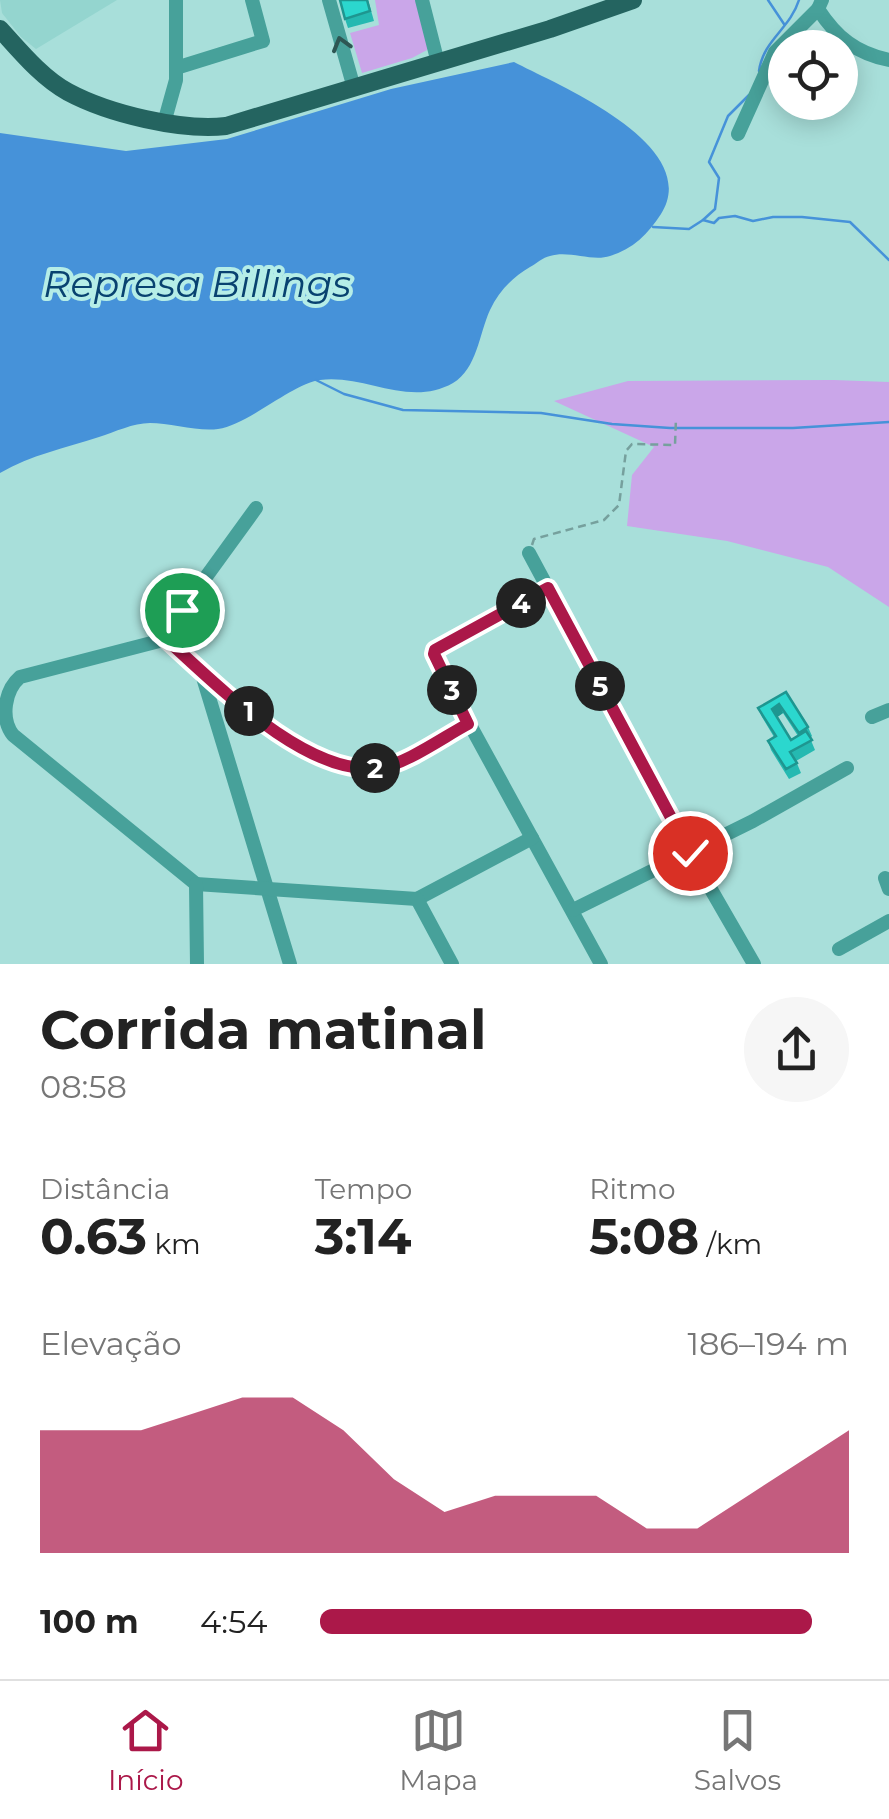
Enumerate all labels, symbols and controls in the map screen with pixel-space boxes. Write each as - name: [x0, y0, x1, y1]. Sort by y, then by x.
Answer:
- map controls: [768, 30, 858, 120]
- button: locate: [768, 30, 858, 120]
- one-way arrow: [332, 36, 353, 53]
- water label: Represa Billings: [43, 260, 351, 307]
- pin: [140, 568, 225, 653]
- pin: 4: [496, 578, 546, 628]
- icon: arrive: [155, 583, 210, 638]
- text: 4: [511, 586, 531, 620]
- pin: 5: [575, 661, 625, 711]
- pin: 3: [427, 665, 477, 715]
- text: 5: [592, 669, 608, 703]
- text: 3: [444, 673, 460, 707]
- pin: 1: [224, 686, 274, 736]
- text: 1: [244, 694, 254, 728]
- pin: 2: [350, 743, 400, 793]
- text: 2: [367, 751, 383, 785]
- pin: [648, 811, 733, 896]
- icon: check: [663, 826, 718, 881]
- text: Corrida matinal: [40, 996, 487, 1063]
- button: share: [744, 997, 849, 1102]
- text: 08:58: [40, 1067, 127, 1106]
- text: Distância: [40, 1172, 170, 1206]
- text: Tempo: [315, 1172, 412, 1206]
- text: Ritmo: [589, 1172, 676, 1206]
- text: 0.63: [40, 1206, 147, 1267]
- text: 3:14: [315, 1206, 411, 1267]
- text: 5:08: [589, 1206, 699, 1267]
- text: km: [147, 1227, 201, 1261]
- text: /km: [699, 1227, 762, 1261]
- text: Elevação: [40, 1324, 182, 1363]
- text: 186–194 m: [687, 1324, 849, 1363]
- text: 100 m: [40, 1602, 139, 1641]
- text: 4:54: [200, 1602, 267, 1641]
- tab: Início: [108, 1703, 183, 1797]
- tab: Mapa: [399, 1703, 478, 1797]
- tab: Salvos: [694, 1703, 781, 1797]

